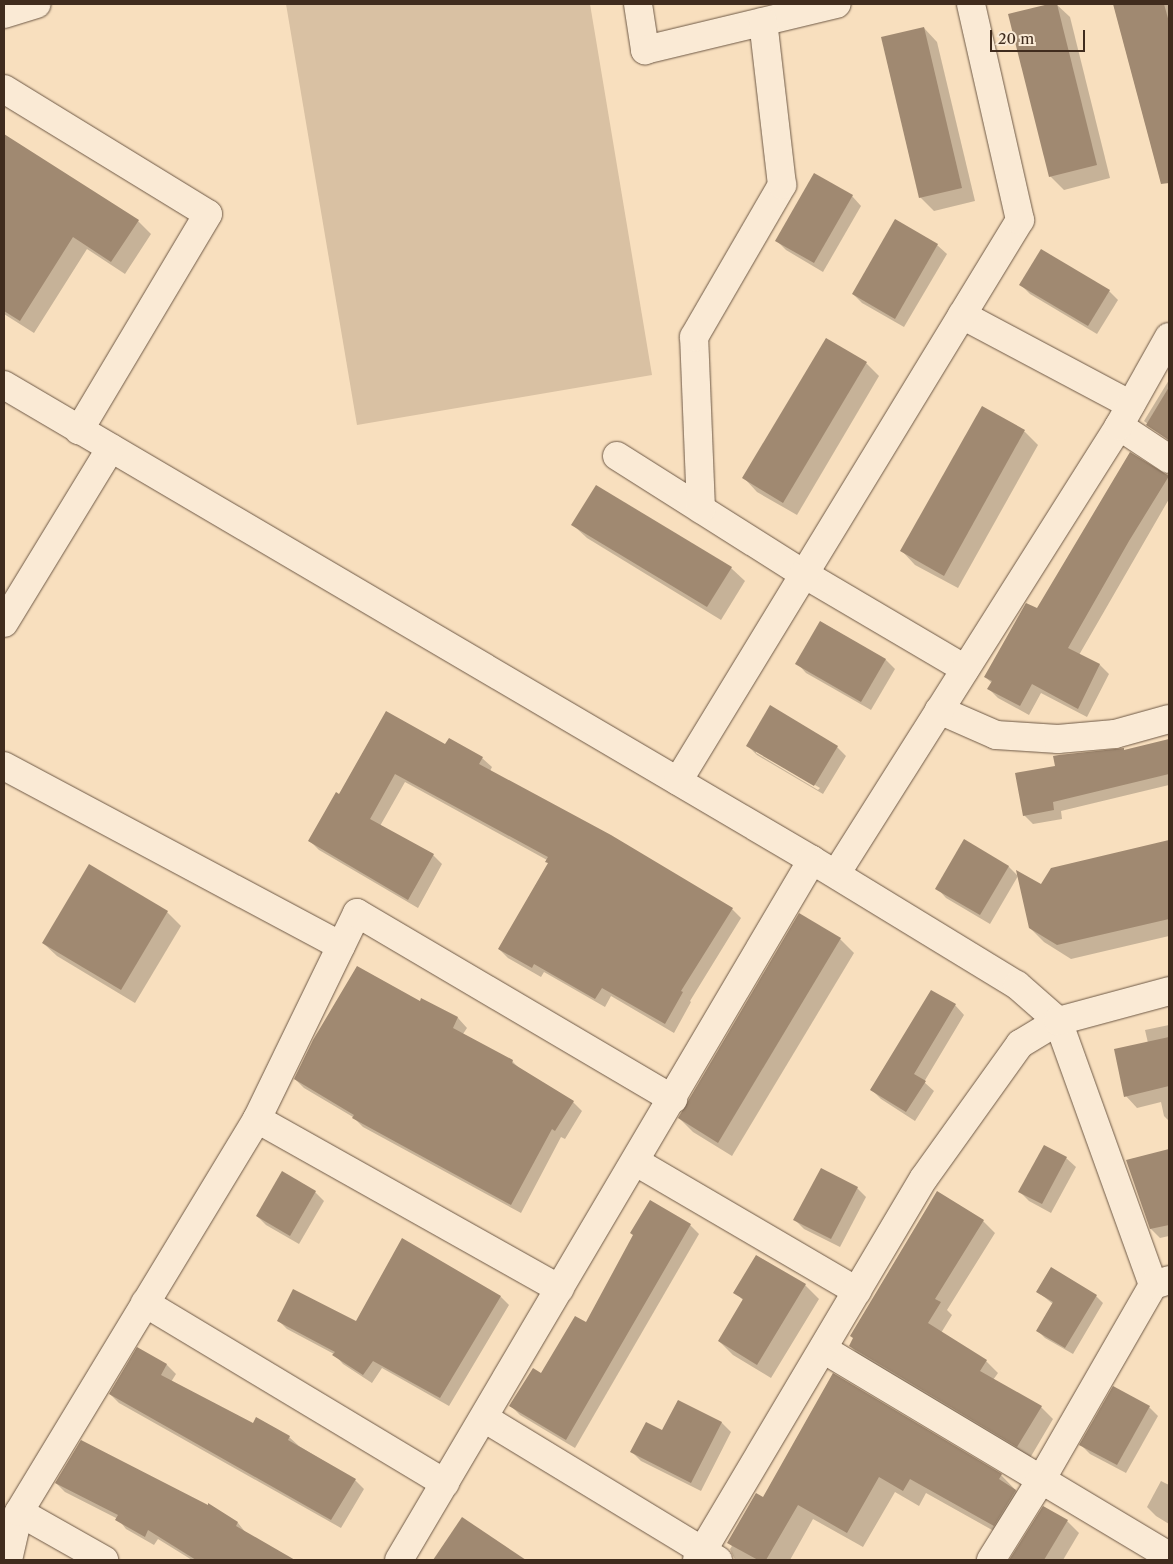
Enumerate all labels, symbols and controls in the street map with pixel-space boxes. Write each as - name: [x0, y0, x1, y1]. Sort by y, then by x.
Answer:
- scale bar: [993, 20, 1088, 52]
- text: 20 m: [998, 29, 1034, 48]

